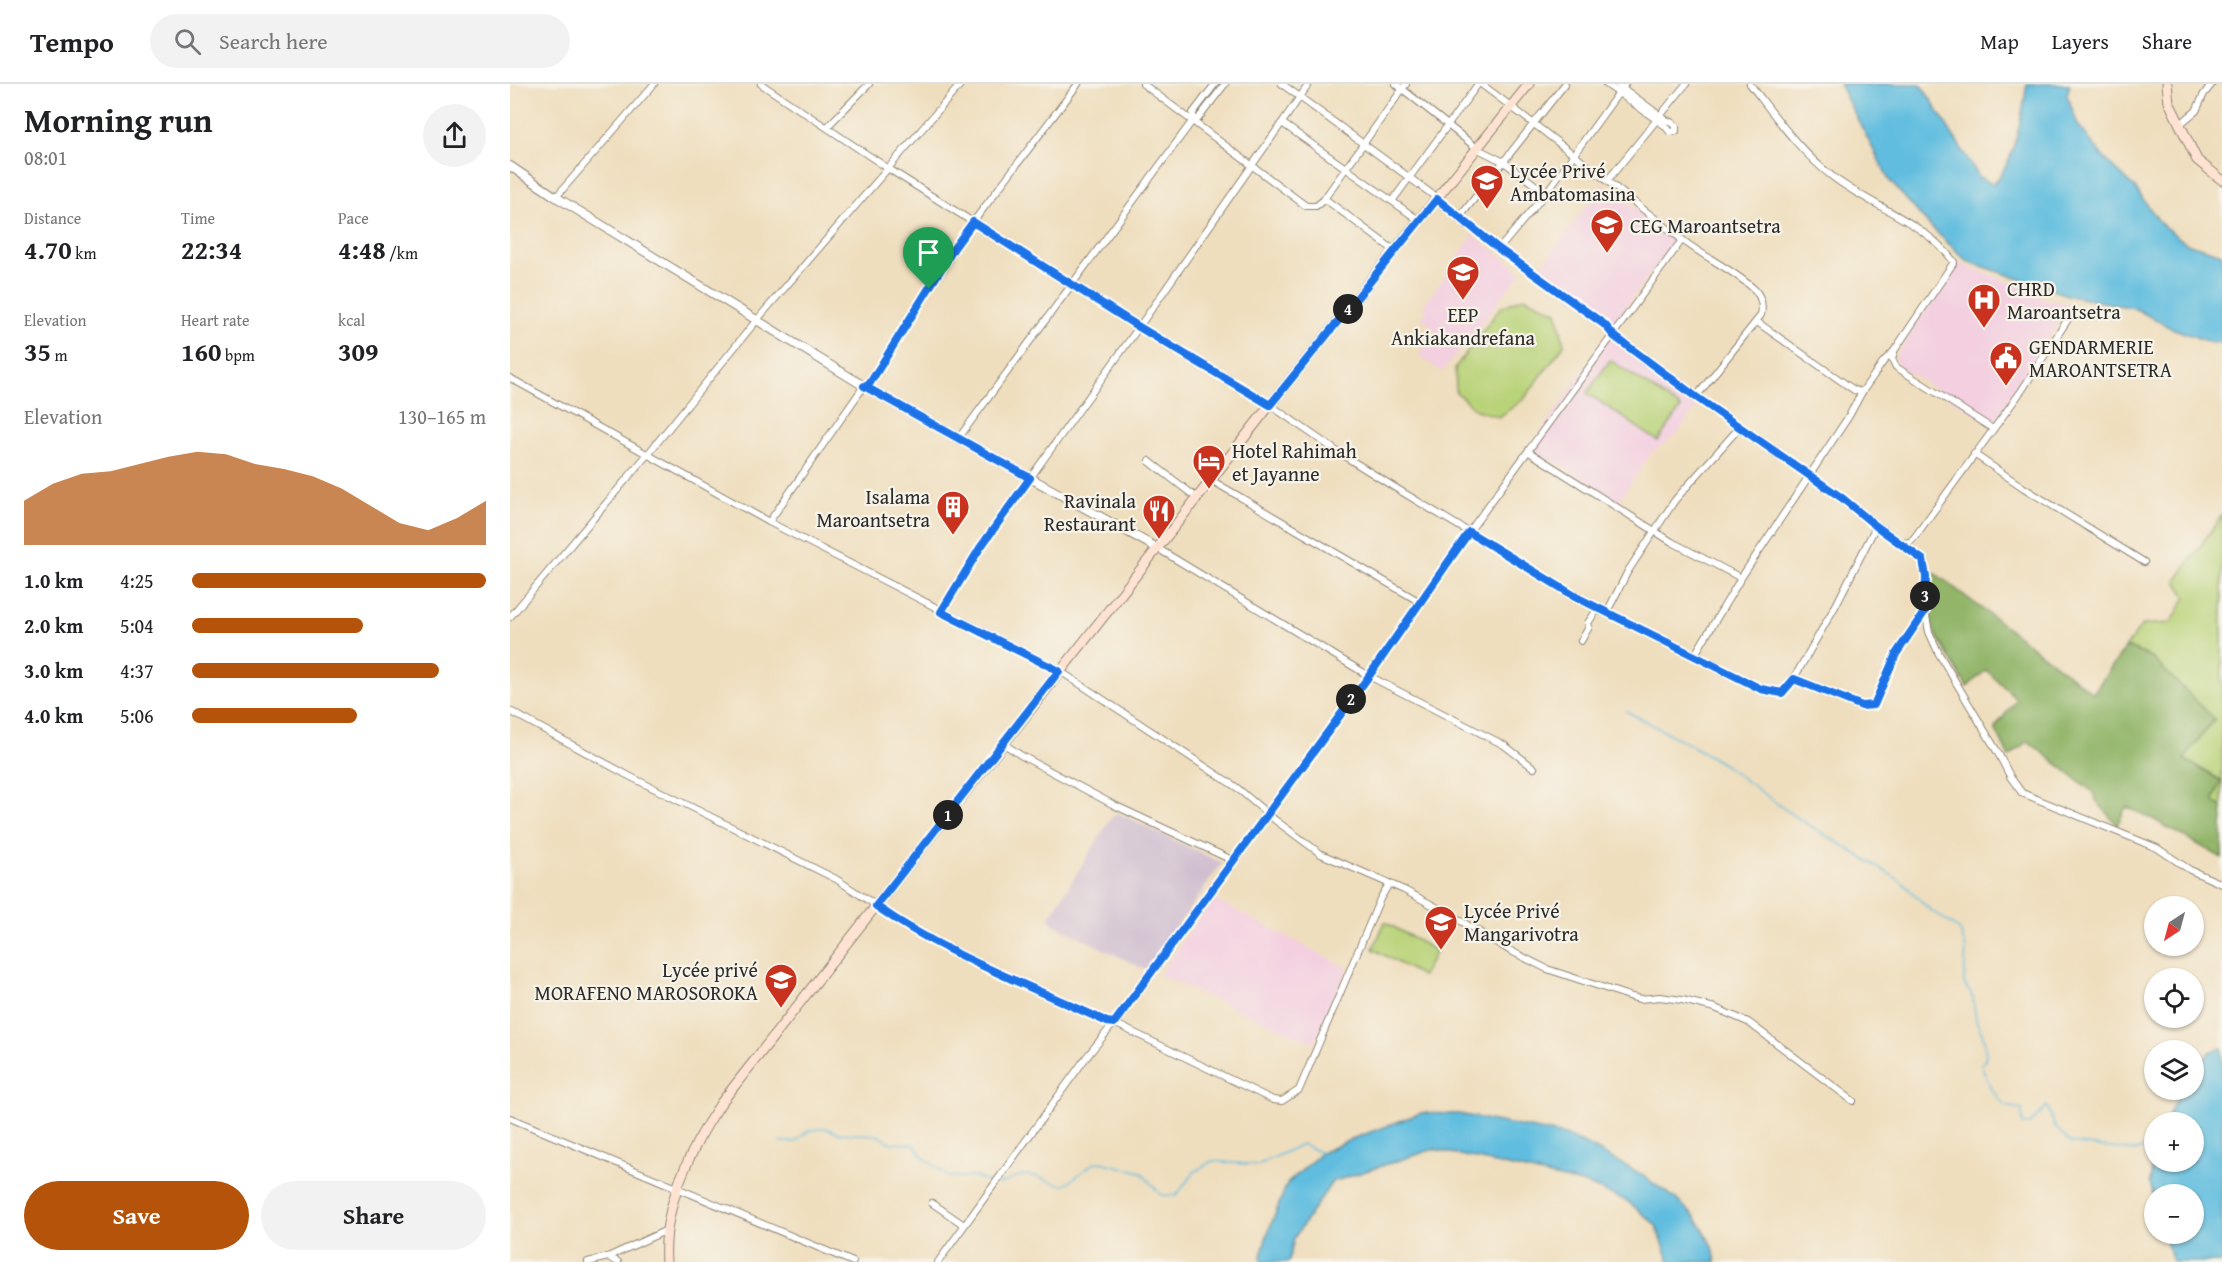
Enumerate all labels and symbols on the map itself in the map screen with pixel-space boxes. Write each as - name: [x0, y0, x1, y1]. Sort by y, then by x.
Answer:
- place label: Lycée Privé Ambatomasina: [1510, 156, 1636, 208]
- school or university icon: Lycée Privé Ambatomasina: [1469, 163, 1505, 210]
- school or university icon: CEG Maroantsetra: [1589, 207, 1625, 254]
- place label: CEG Maroantsetra: [1630, 211, 1781, 240]
- pin: [903, 227, 954, 289]
- school or university icon: EEP Ankiakandrefana: [1445, 254, 1481, 301]
- place label: CHRD Maroantsetra: [2007, 274, 2121, 326]
- hospital icon: CHRD Maroantsetra: [1966, 282, 2002, 329]
- pin: 4: [1333, 294, 1363, 324]
- place label: EEP Ankiakandrefana: [1391, 300, 1536, 352]
- place label: GENDARMERIE MAROANTSETRA: [2029, 332, 2172, 384]
- public building icon: GENDARMERIE MAROANTSETRA: [1988, 340, 2024, 387]
- place label: Hotel Rahimah et Jayanne: [1232, 436, 1357, 488]
- hotel icon: Hotel Rahimah et Jayanne: [1191, 443, 1227, 490]
- place label: Isalama Maroantsetra: [816, 482, 931, 534]
- place label: Ravinala Restaurant: [1044, 486, 1137, 538]
- building icon: Isalama Maroantsetra: [935, 489, 971, 536]
- restaurant icon: Ravinala Restaurant: [1141, 493, 1177, 540]
- pin: 3: [1910, 581, 1940, 611]
- pin: 2: [1336, 684, 1366, 714]
- pin: 1: [933, 800, 963, 830]
- place label: Lycée Privé Mangarivotra: [1464, 896, 1579, 948]
- north arrow: [2144, 896, 2204, 956]
- school or university icon: Lycée Privé Mangarivotra: [1423, 904, 1459, 951]
- place label: Lycée privé MORAFENO MAROSOROKA: [535, 955, 758, 1007]
- school or university icon: Lycée privé MORAFENO MAROSOROKA: [763, 962, 799, 1009]

